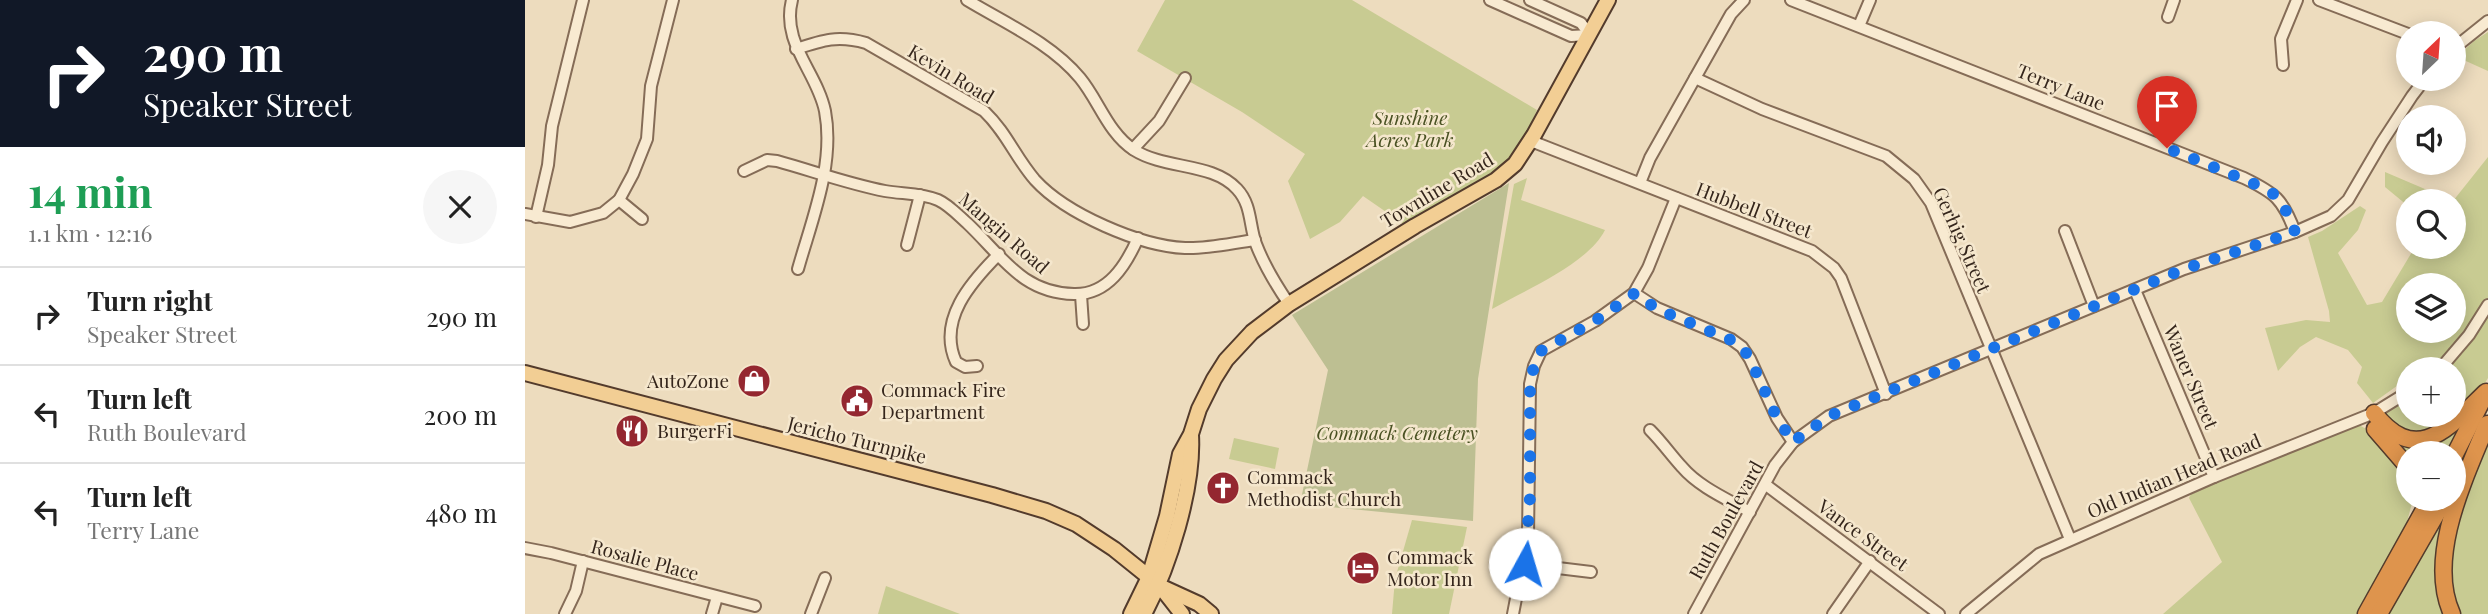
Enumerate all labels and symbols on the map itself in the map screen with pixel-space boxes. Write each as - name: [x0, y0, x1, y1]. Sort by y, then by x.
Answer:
- north arrow: [2396, 21, 2466, 91]
- street label: Kevin Road: [904, 37, 999, 109]
- street label: Terry Lane: [2013, 57, 2109, 116]
- pin: [2137, 76, 2197, 148]
- park label: Sunshine Acres Park: [1365, 104, 1454, 152]
- street label: Townline Road: [1375, 145, 1498, 233]
- street label: Hubbell Street: [1692, 175, 1817, 243]
- street label: Gerhig Street: [1928, 182, 1998, 297]
- street label: Mangin Road: [954, 186, 1055, 279]
- street label: Waner Street: [2158, 320, 2226, 433]
- shop icon: AutoZone: [735, 362, 773, 400]
- place label: AutoZone: [646, 367, 729, 393]
- place label: Commack Fire Department: [881, 376, 1006, 424]
- public building icon: Commack Fire Department: [838, 382, 876, 420]
- street label: Jericho Turnpike: [784, 409, 929, 469]
- restaurant icon: BurgerFi: [613, 412, 651, 450]
- place label: BurgerFi: [657, 417, 733, 443]
- park label: Commack Cemetery: [1316, 419, 1478, 445]
- street label: Old Indian Head Road: [2082, 427, 2265, 524]
- street label: Ruth Boulevard: [1682, 456, 1768, 583]
- place label: Commack Methodist Church: [1247, 463, 1401, 511]
- church icon: Commack Methodist Church: [1204, 469, 1242, 507]
- street label: Vance Street: [1812, 492, 1914, 576]
- position arrow: [1488, 527, 1562, 601]
- street label: Rosalie Place: [588, 532, 702, 586]
- place label: Commack Motor Inn: [1387, 543, 1474, 591]
- hotel icon: Commack Motor Inn: [1344, 549, 1382, 587]

